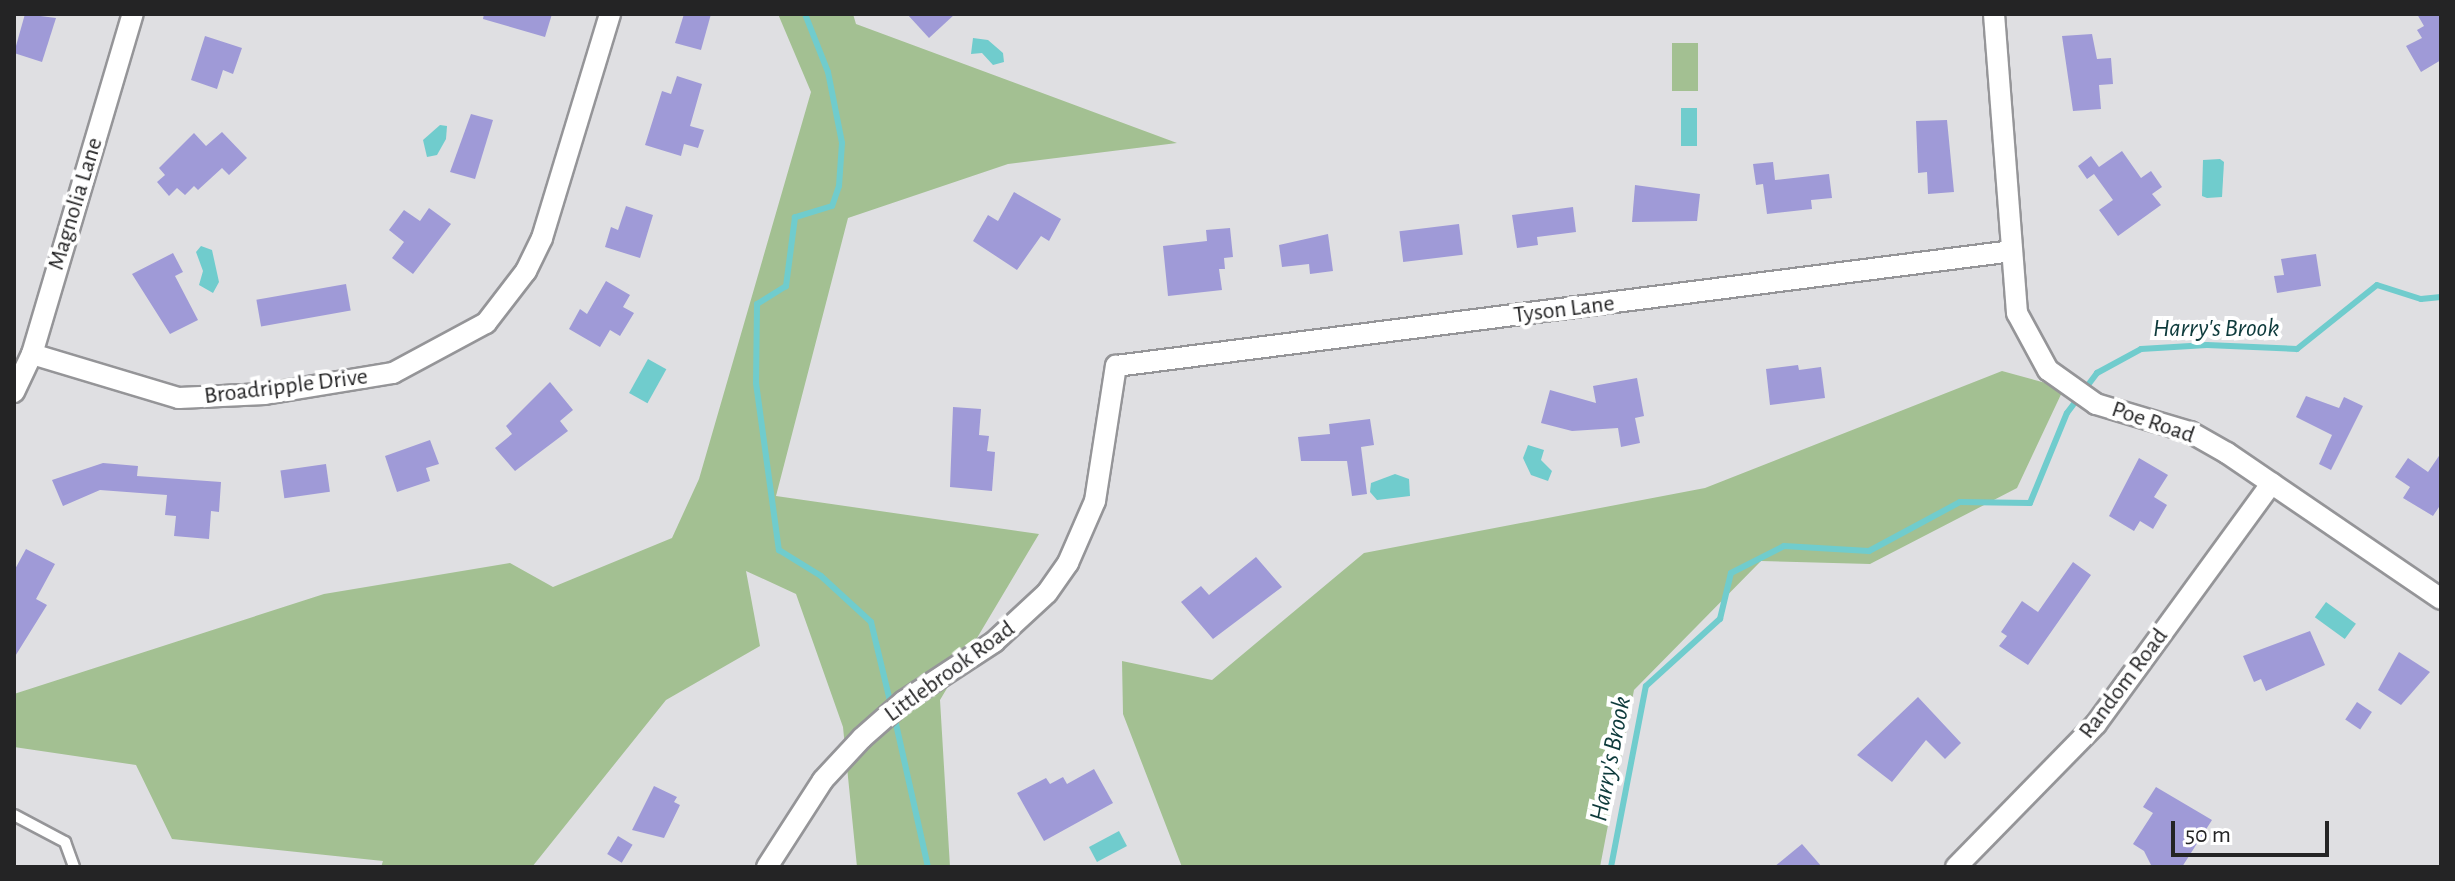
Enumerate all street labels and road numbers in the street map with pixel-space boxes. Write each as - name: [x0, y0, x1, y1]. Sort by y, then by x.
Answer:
- street label: Magnolia Lane: [42, 134, 110, 274]
- street label: Tyson Lane: [1512, 290, 1616, 330]
- street label: Broadripple Drive: [203, 363, 369, 411]
- street label: Poe Road: [2108, 395, 2198, 451]
- street label: Littlebrook Road: [879, 615, 1021, 729]
- street label: Random Road: [2073, 623, 2175, 745]

